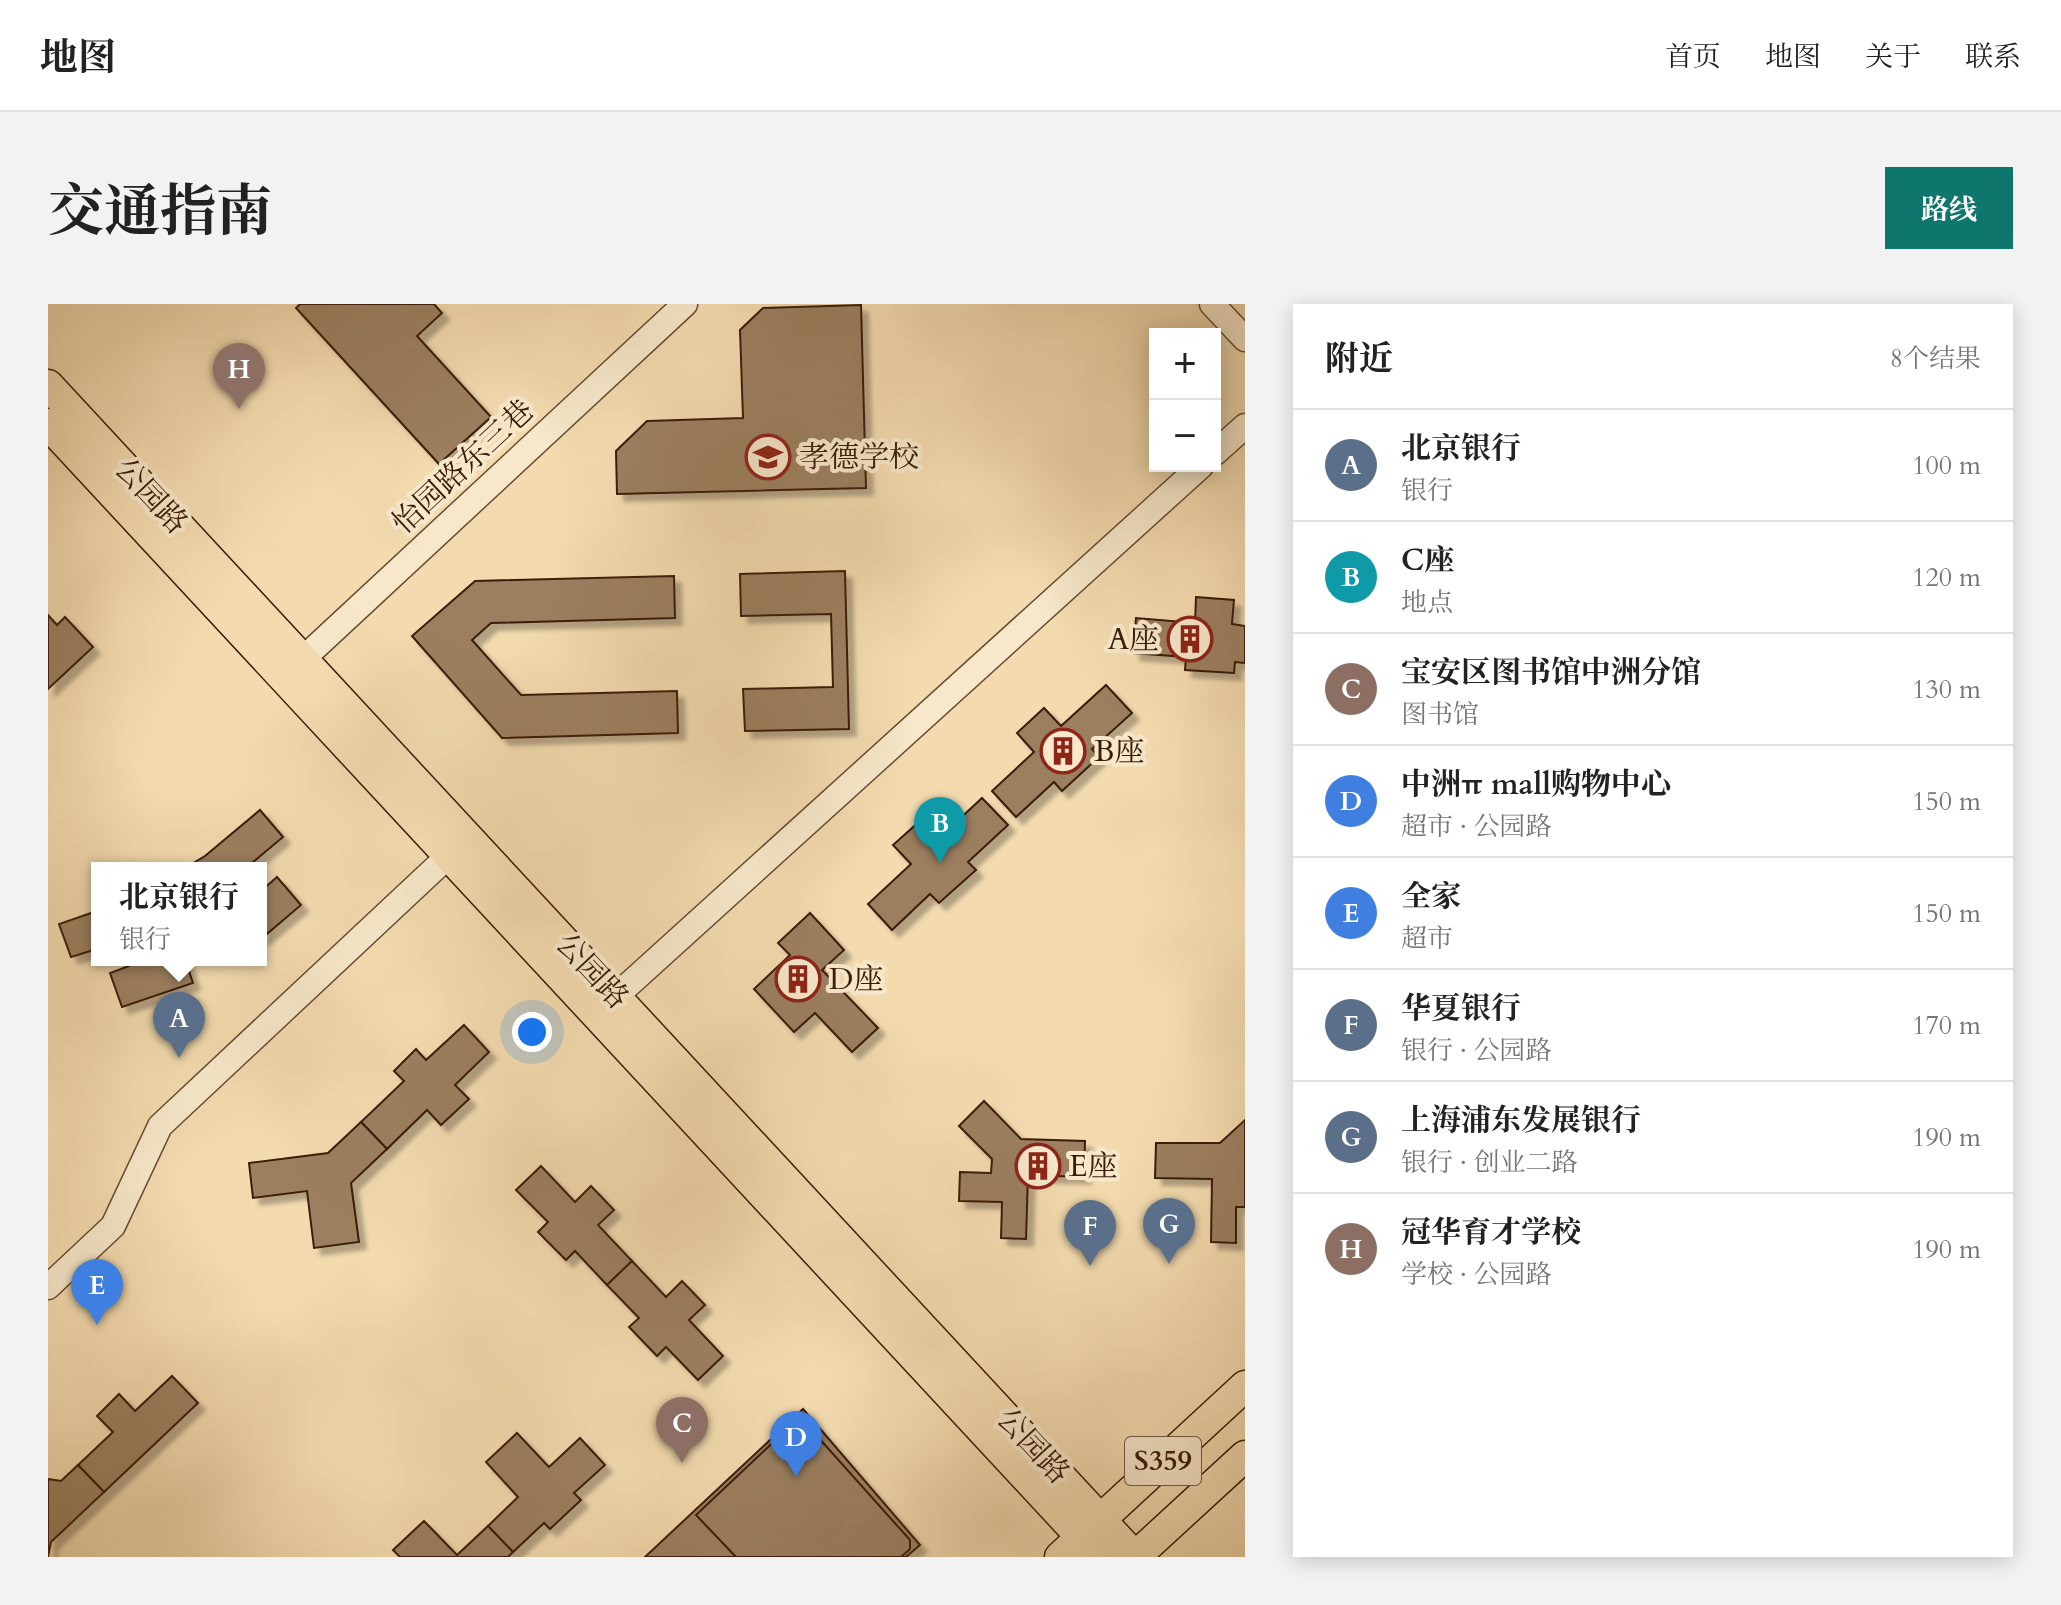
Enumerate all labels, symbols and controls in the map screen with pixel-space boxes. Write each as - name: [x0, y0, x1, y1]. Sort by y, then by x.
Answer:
- text: 地图: [40, 32, 116, 84]
- text: 首页: [1665, 38, 1721, 76]
- text: 地图: [1765, 38, 1821, 76]
- text: 关于: [1865, 38, 1921, 76]
- text: 联系: [1965, 38, 2021, 76]
- button: 路线: [1885, 167, 2013, 249]
- text: 交通指南: [48, 175, 272, 250]
- map controls: [1149, 328, 1221, 472]
- button: +: [1149, 328, 1221, 400]
- text: 附近: [1325, 336, 1393, 382]
- text: 8个结果: [1890, 341, 1981, 376]
- pin: H: [213, 343, 265, 409]
- street label: 怡园路东三巷: [383, 391, 543, 543]
- button: −: [1149, 400, 1221, 472]
- text: 北京银行: [1401, 428, 1521, 469]
- school or university icon: 孝德学校: [744, 433, 792, 481]
- place label: 孝德学校: [799, 437, 919, 478]
- text: A: [1341, 448, 1361, 483]
- text: 100 m: [1912, 448, 1981, 483]
- street label: 公园路: [105, 449, 197, 543]
- text: 银行: [1401, 473, 1453, 508]
- text: C座: [1401, 540, 1454, 581]
- text: B: [1342, 560, 1360, 595]
- text: 120 m: [1912, 560, 1981, 595]
- text: 地点: [1401, 585, 1453, 620]
- building icon: A座: [1166, 615, 1214, 663]
- place label: A座: [1108, 619, 1159, 660]
- text: 宝安区图书馆中洲分馆: [1401, 652, 1701, 693]
- text: C: [1341, 672, 1361, 707]
- text: 130 m: [1912, 672, 1981, 707]
- text: 图书馆: [1401, 697, 1479, 732]
- building icon: B座: [1039, 727, 1087, 775]
- place label: B座: [1094, 731, 1144, 772]
- text: 中洲π mall购物中心: [1401, 764, 1671, 805]
- text: D: [1340, 784, 1362, 819]
- text: 150 m: [1912, 784, 1981, 819]
- pin: B: [914, 797, 966, 863]
- text: 超市 · 公园路: [1401, 809, 1552, 844]
- popup: [91, 862, 267, 966]
- text: 全家: [1401, 876, 1461, 917]
- text: 北京银行: [119, 877, 239, 918]
- text: E: [1343, 896, 1359, 931]
- text: 150 m: [1912, 896, 1981, 931]
- text: 超市: [1401, 921, 1453, 956]
- text: 银行: [119, 922, 171, 957]
- street label: 公园路: [546, 924, 638, 1018]
- building icon: D座: [774, 955, 822, 1003]
- place label: D座: [829, 959, 883, 1000]
- text: 华夏银行: [1401, 988, 1521, 1029]
- pin: A: [153, 992, 205, 1058]
- text: F: [1343, 1008, 1359, 1043]
- text: 170 m: [1912, 1008, 1981, 1043]
- your location: [512, 1012, 552, 1052]
- text: 银行 · 公园路: [1401, 1033, 1552, 1068]
- text: 上海浦东发展银行: [1401, 1100, 1641, 1141]
- text: G: [1340, 1120, 1362, 1155]
- text: 190 m: [1912, 1120, 1981, 1155]
- building icon: E座: [1014, 1142, 1062, 1190]
- text: 银行 · 创业二路: [1401, 1145, 1578, 1180]
- place label: E座: [1069, 1146, 1118, 1187]
- pin: G: [1143, 1198, 1195, 1264]
- pin: F: [1064, 1200, 1116, 1266]
- text: 冠华育才学校: [1401, 1212, 1581, 1253]
- text: H: [1340, 1232, 1362, 1267]
- text: 190 m: [1912, 1232, 1981, 1267]
- text: 学校 · 公园路: [1401, 1257, 1552, 1292]
- pin: E: [71, 1259, 123, 1325]
- pin: C: [656, 1397, 708, 1463]
- street label: 公园路: [987, 1399, 1079, 1493]
- pin: D: [770, 1411, 822, 1477]
- road number: S359: [1125, 1437, 1201, 1485]

